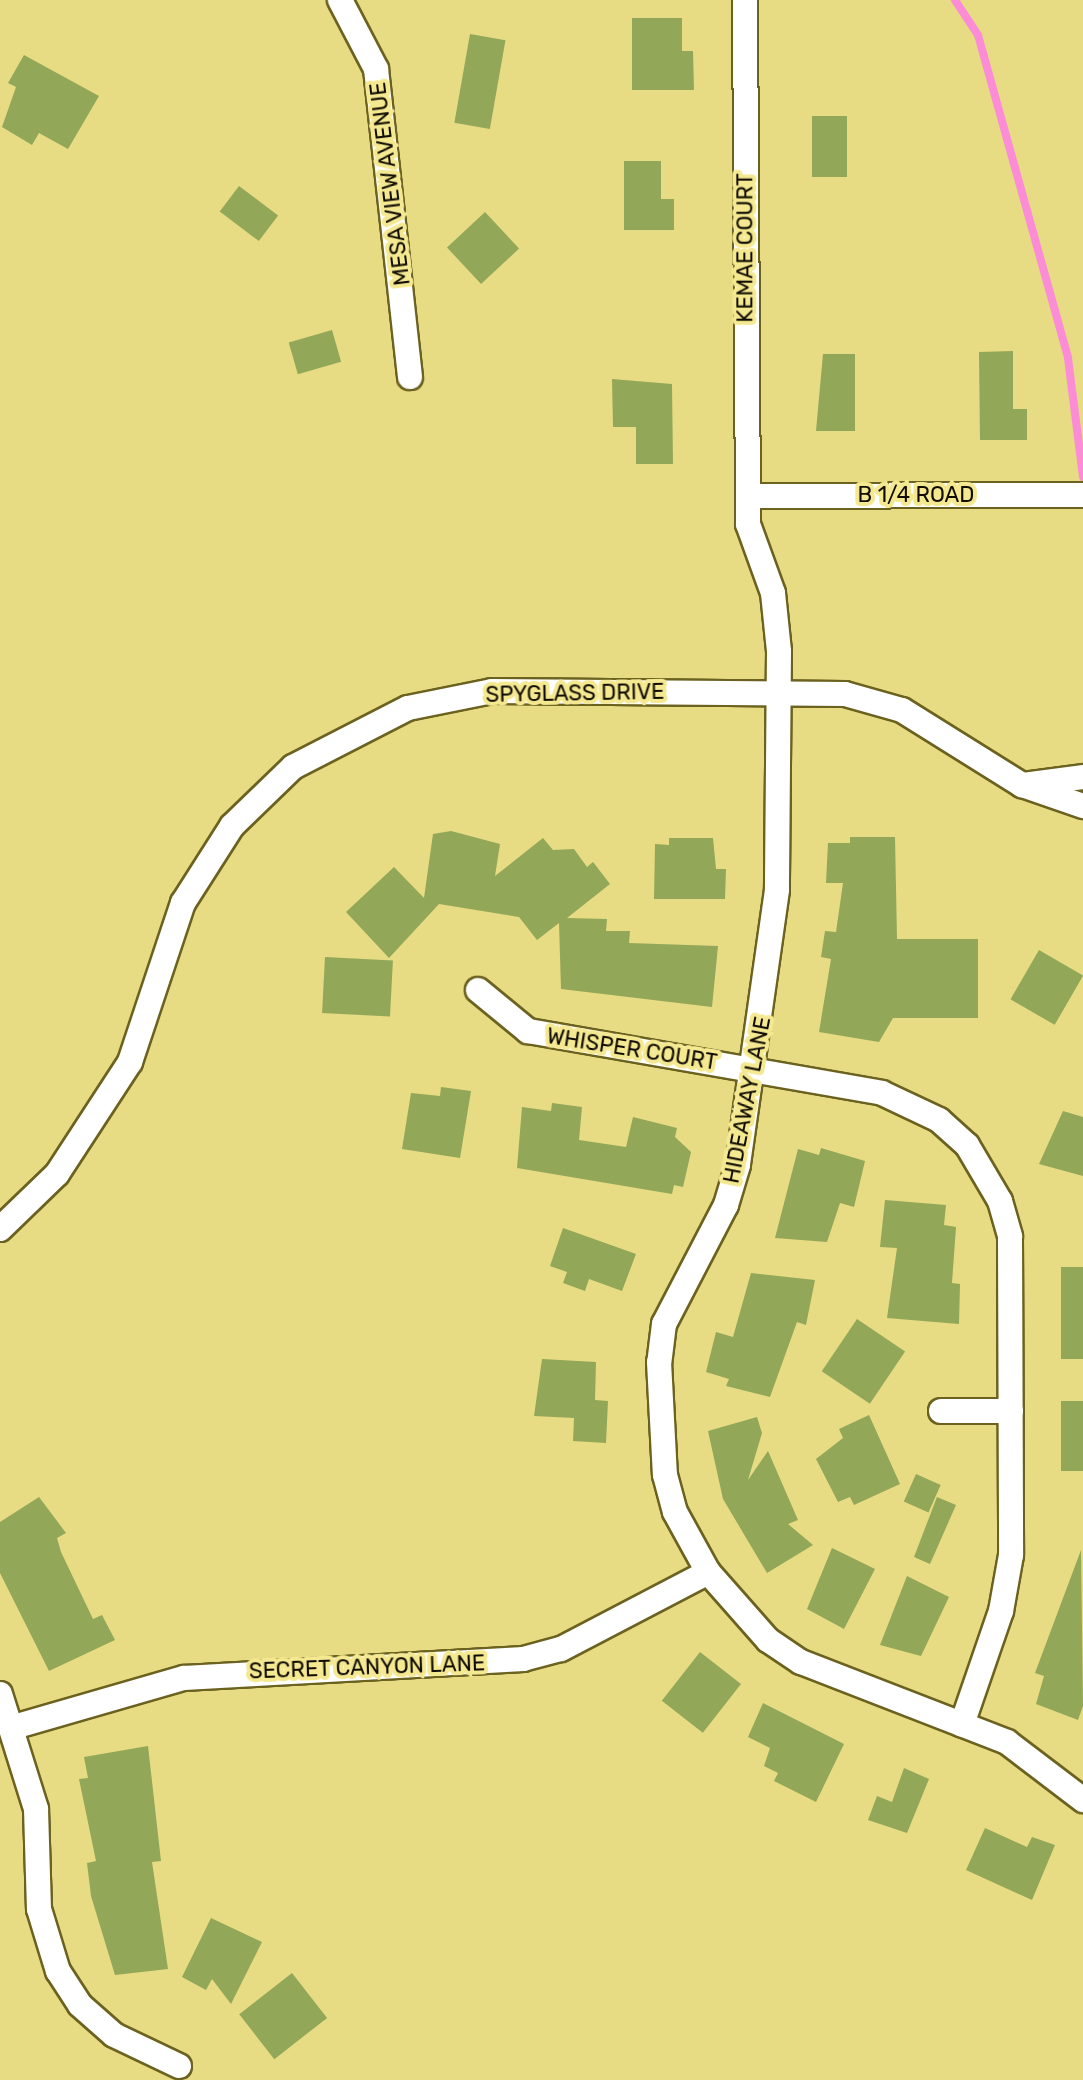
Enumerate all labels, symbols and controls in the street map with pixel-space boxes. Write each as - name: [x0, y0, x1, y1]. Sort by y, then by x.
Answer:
- street label: MESA VIEW AVENUE: [364, 80, 416, 288]
- street label: KEMAE COURT: [732, 173, 758, 323]
- street label: B 1/4 ROAD: [858, 482, 974, 508]
- street label: SPYGLASS DRIVE: [485, 678, 665, 708]
- street label: HIDEAWAY LANE: [718, 1014, 776, 1186]
- street label: WHISPER COURT: [545, 1022, 719, 1076]
- street label: SECRET CANYON LANE: [248, 1650, 486, 1684]

